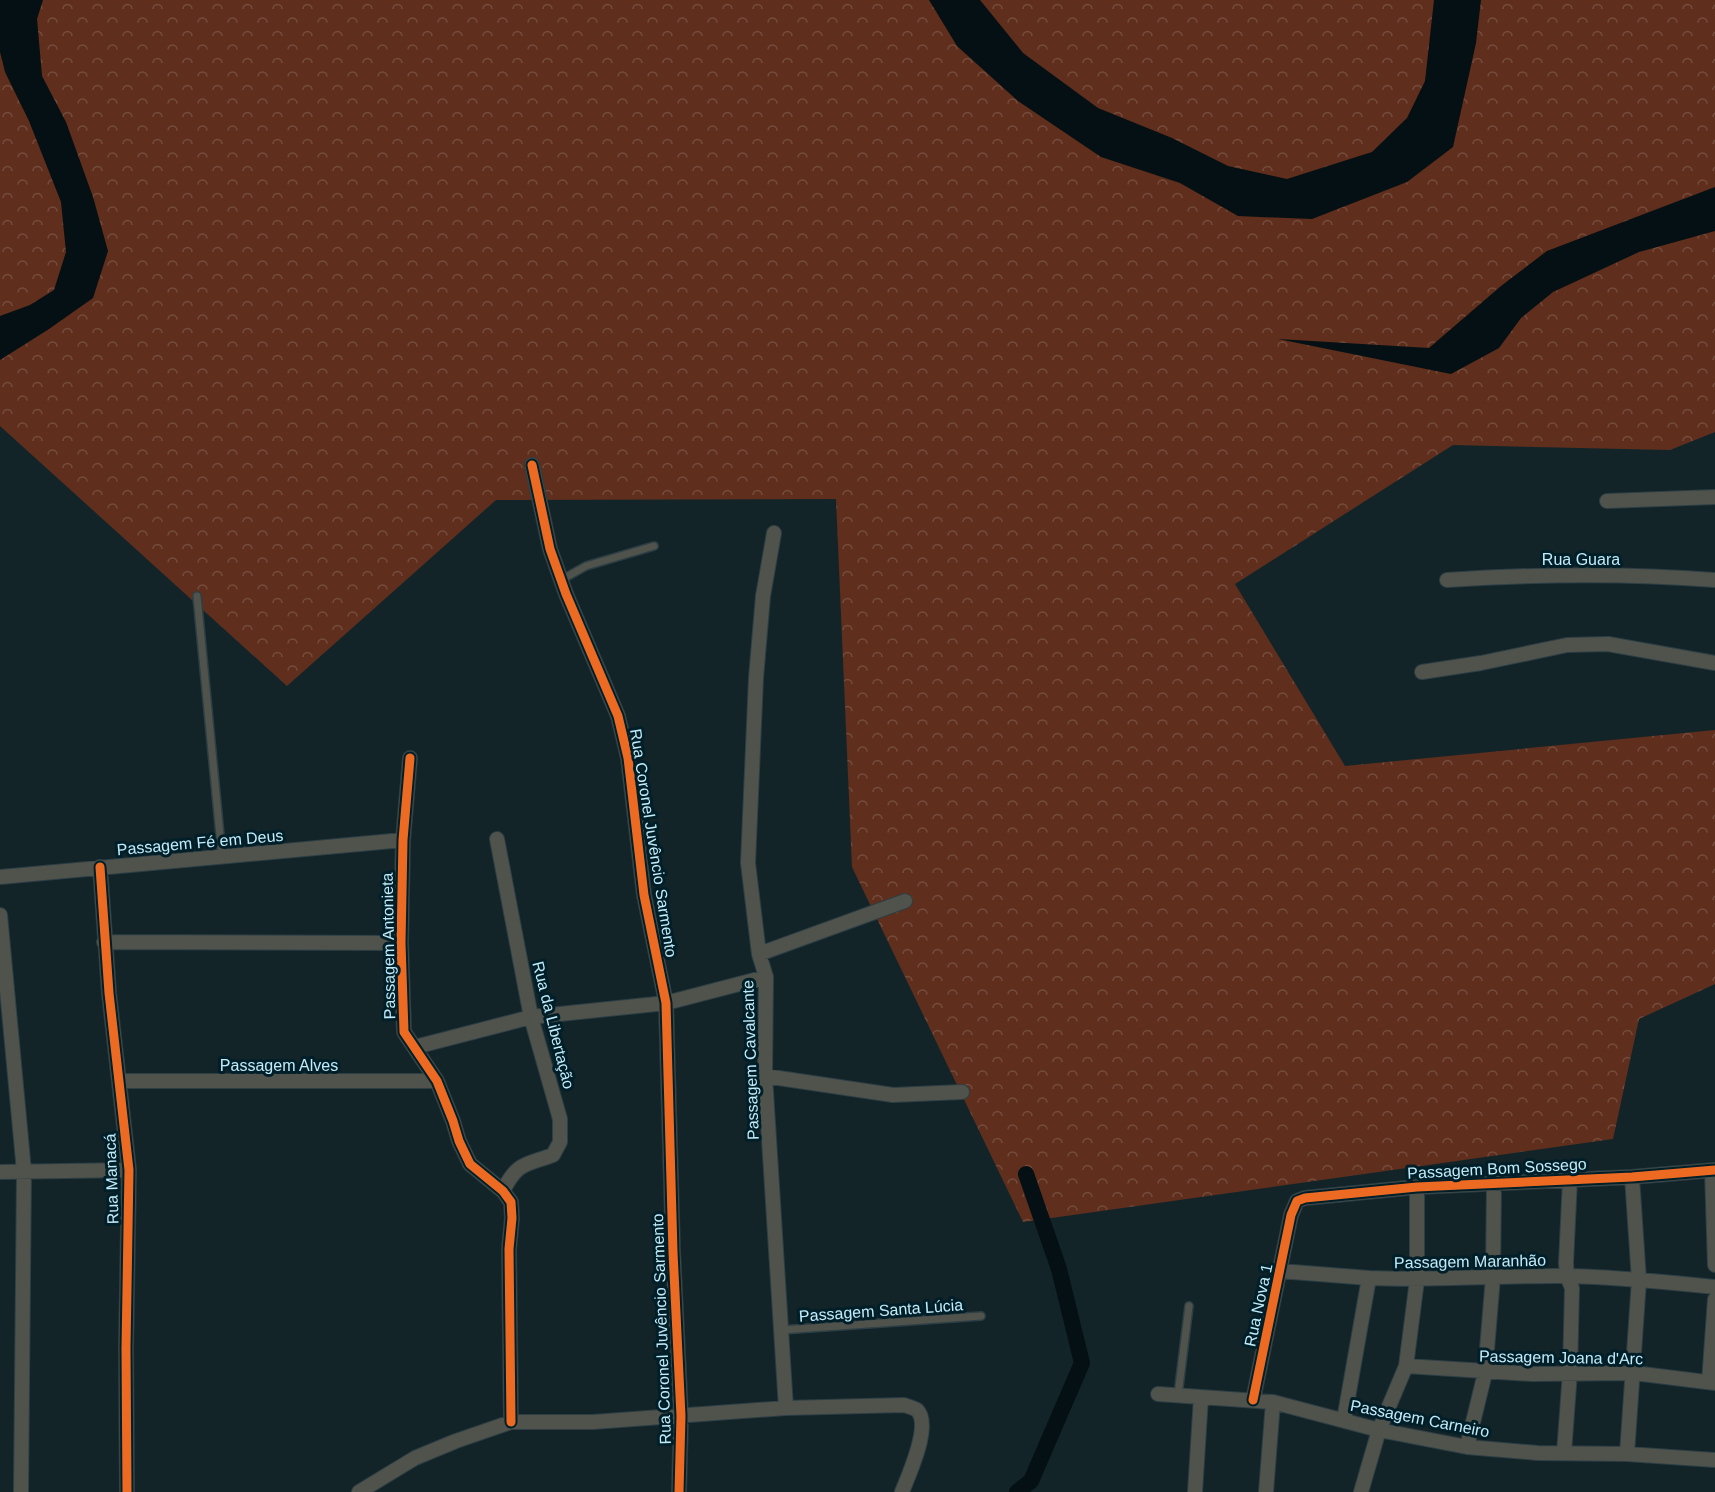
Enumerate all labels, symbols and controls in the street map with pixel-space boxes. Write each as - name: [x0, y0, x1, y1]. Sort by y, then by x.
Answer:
- street label: Rua Guara: [1542, 551, 1620, 568]
- street label: Rua Coronel Juvêncio Sarmento: [627, 728, 680, 959]
- street label: Passagem Fé em Deus: [116, 827, 284, 858]
- street label: Passagem Antonieta: [379, 872, 398, 1020]
- street label: Rua da Libertação: [529, 960, 578, 1091]
- street label: Passagem Cavalcante: [739, 980, 762, 1140]
- street label: Passagem Alves: [220, 1057, 338, 1074]
- street label: Rua Manacá: [101, 1133, 122, 1225]
- street label: Passagem Bom Sossego: [1407, 1155, 1587, 1182]
- street label: Rua Coronel Juvêncio Sarmento: [649, 1213, 674, 1445]
- street label: Passagem Maranhão: [1394, 1252, 1546, 1271]
- street label: Rua Nova 1: [1241, 1262, 1276, 1348]
- street label: Passagem Santa Lúcia: [798, 1296, 964, 1325]
- street label: Passagem Joana d'Arc: [1479, 1348, 1643, 1367]
- street label: Passagem Carneiro: [1349, 1397, 1491, 1440]

